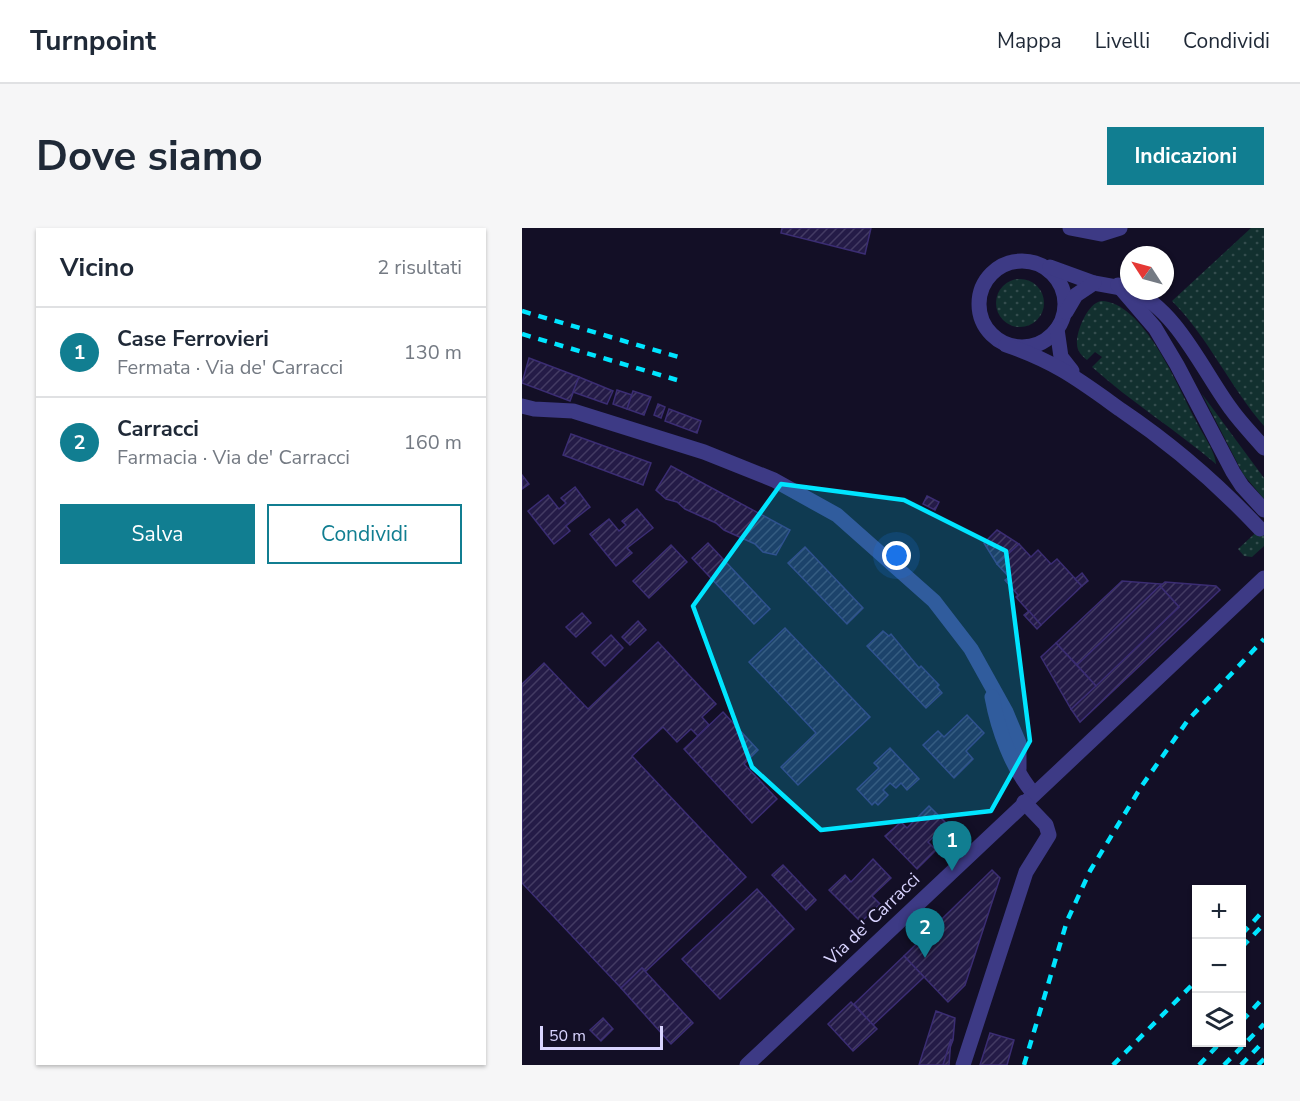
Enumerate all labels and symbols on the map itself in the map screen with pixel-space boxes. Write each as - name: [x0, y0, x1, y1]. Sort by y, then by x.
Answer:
- north arrow: [1120, 246, 1174, 300]
- your location: [882, 541, 911, 570]
- pin: 1: [932, 822, 972, 871]
- street label: Via de' Carracci: [818, 867, 925, 971]
- pin: 2: [906, 908, 944, 958]
- scale bar: [540, 1023, 663, 1050]

